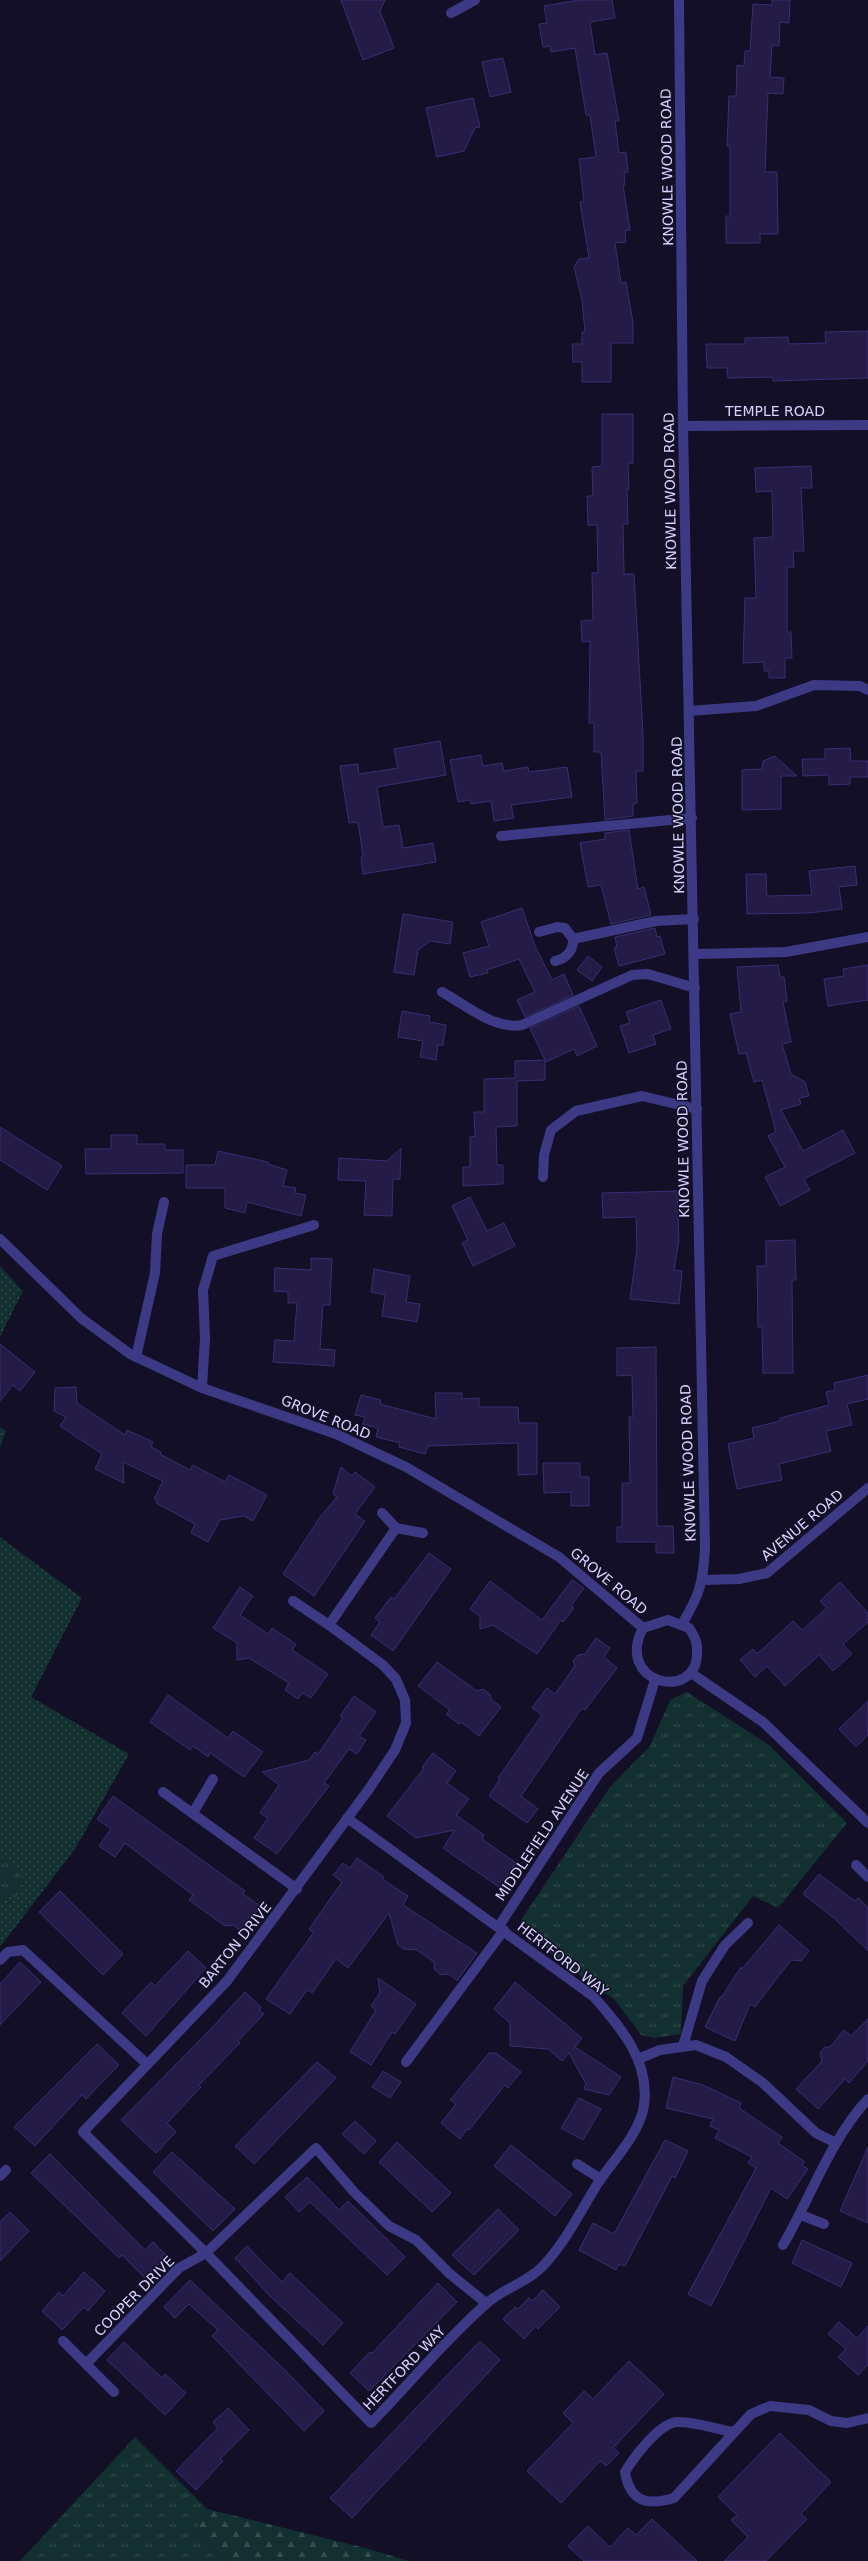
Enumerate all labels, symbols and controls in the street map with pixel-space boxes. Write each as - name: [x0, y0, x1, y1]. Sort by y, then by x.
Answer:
- street label: KNOWLE WOOD ROAD: [658, 88, 676, 246]
- street label: TEMPLE ROAD: [724, 403, 825, 419]
- street label: KNOWLE WOOD ROAD: [661, 412, 679, 570]
- street label: KNOWLE WOOD ROAD: [669, 736, 687, 894]
- street label: KNOWLE WOOD ROAD: [674, 1060, 692, 1218]
- street label: KNOWLE WOOD ROAD: [677, 1384, 699, 1542]
- street label: GROVE ROAD: [279, 1392, 373, 1442]
- street label: AVENUE ROAD: [758, 1486, 846, 1564]
- street label: GROVE ROAD: [567, 1544, 651, 1618]
- street label: MIDDLEFIELD AVENUE: [492, 1766, 592, 1904]
- street label: BARTON DRIVE: [196, 1899, 274, 1991]
- street label: HERTFORD WAY: [514, 1919, 612, 2000]
- street label: COOPER DRIVE: [91, 2253, 177, 2339]
- street label: HERTFORD WAY: [360, 2322, 449, 2413]

